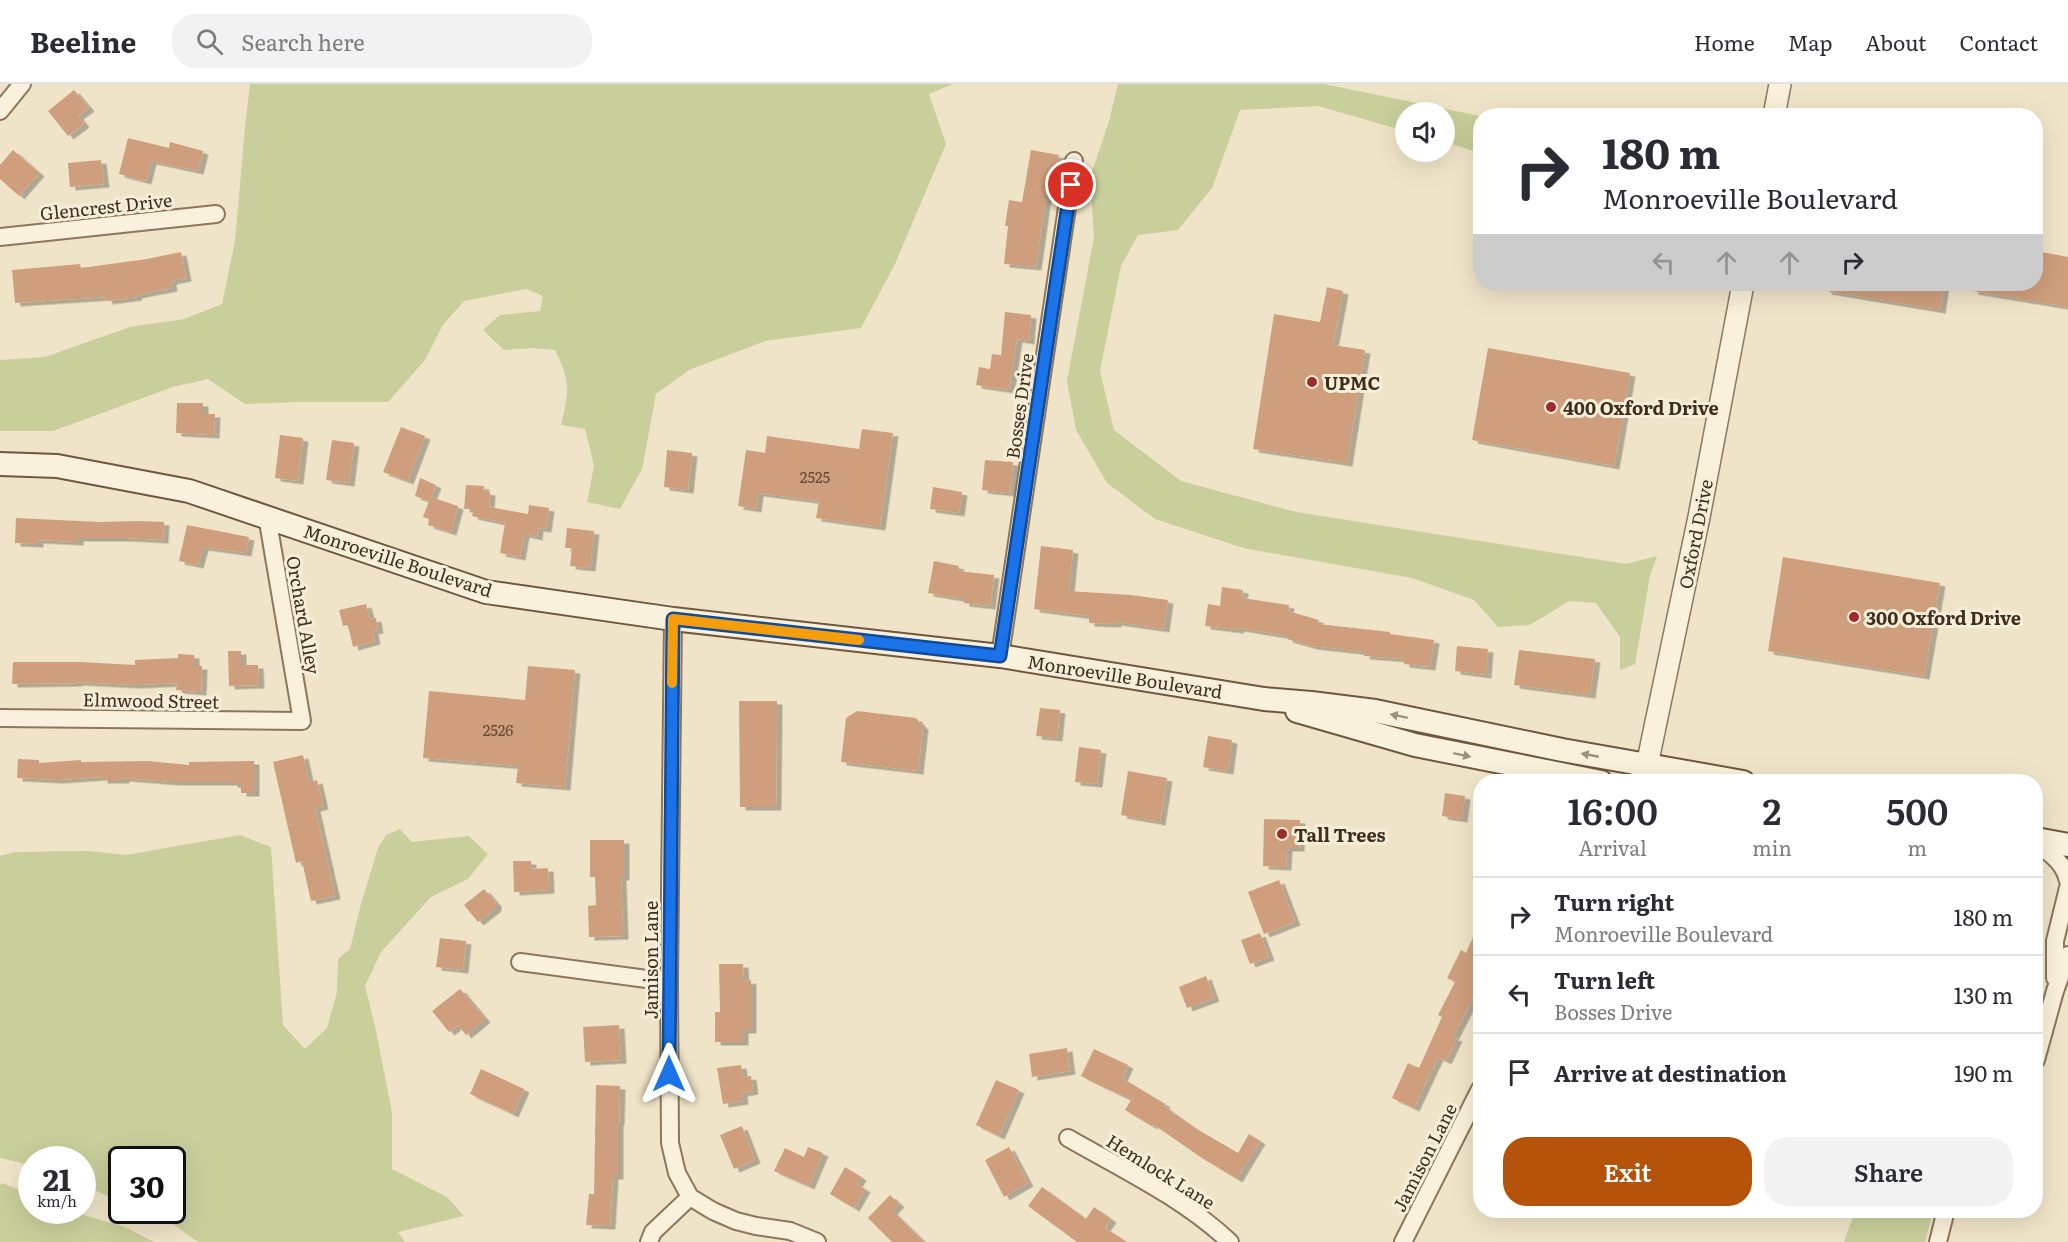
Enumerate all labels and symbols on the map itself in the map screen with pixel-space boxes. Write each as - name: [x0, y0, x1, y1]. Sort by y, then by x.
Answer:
- pin: [1045, 159, 1096, 210]
- street label: Glencrest Drive: [39, 186, 173, 226]
- street label: Bosses Drive: [998, 351, 1040, 461]
- place label: UPMC: [1324, 369, 1380, 396]
- marker: UPMC: [1305, 375, 1319, 389]
- place label: 400 Oxford Drive: [1563, 394, 1719, 421]
- marker: 400 Oxford Drive: [1544, 400, 1558, 414]
- house number: 2525: [800, 465, 831, 488]
- street label: Oxford Drive: [1671, 477, 1719, 591]
- street label: Monroeville Boulevard: [300, 517, 496, 603]
- street label: Orchard Alley: [280, 554, 328, 677]
- place label: 300 Oxford Drive: [1866, 604, 2021, 631]
- marker: 300 Oxford Drive: [1847, 610, 1861, 624]
- street label: Monroeville Boulevard: [1026, 647, 1224, 705]
- street label: Elmwood Street: [83, 685, 220, 715]
- one-way arrow: [1389, 711, 1408, 720]
- house number: 2526: [483, 718, 513, 741]
- one-way arrow: [1453, 750, 1471, 760]
- one-way arrow: [1580, 750, 1599, 759]
- place label: Tall Trees: [1294, 821, 1386, 848]
- marker: Tall Trees: [1275, 827, 1289, 841]
- street label: Jamison Lane: [637, 901, 664, 1019]
- position arrow: [637, 1042, 701, 1106]
- street label: Jamison Lane: [1385, 1098, 1463, 1216]
- street label: Hemlock Lane: [1101, 1127, 1221, 1215]
- speed limit sign: 30: [108, 1146, 186, 1224]

